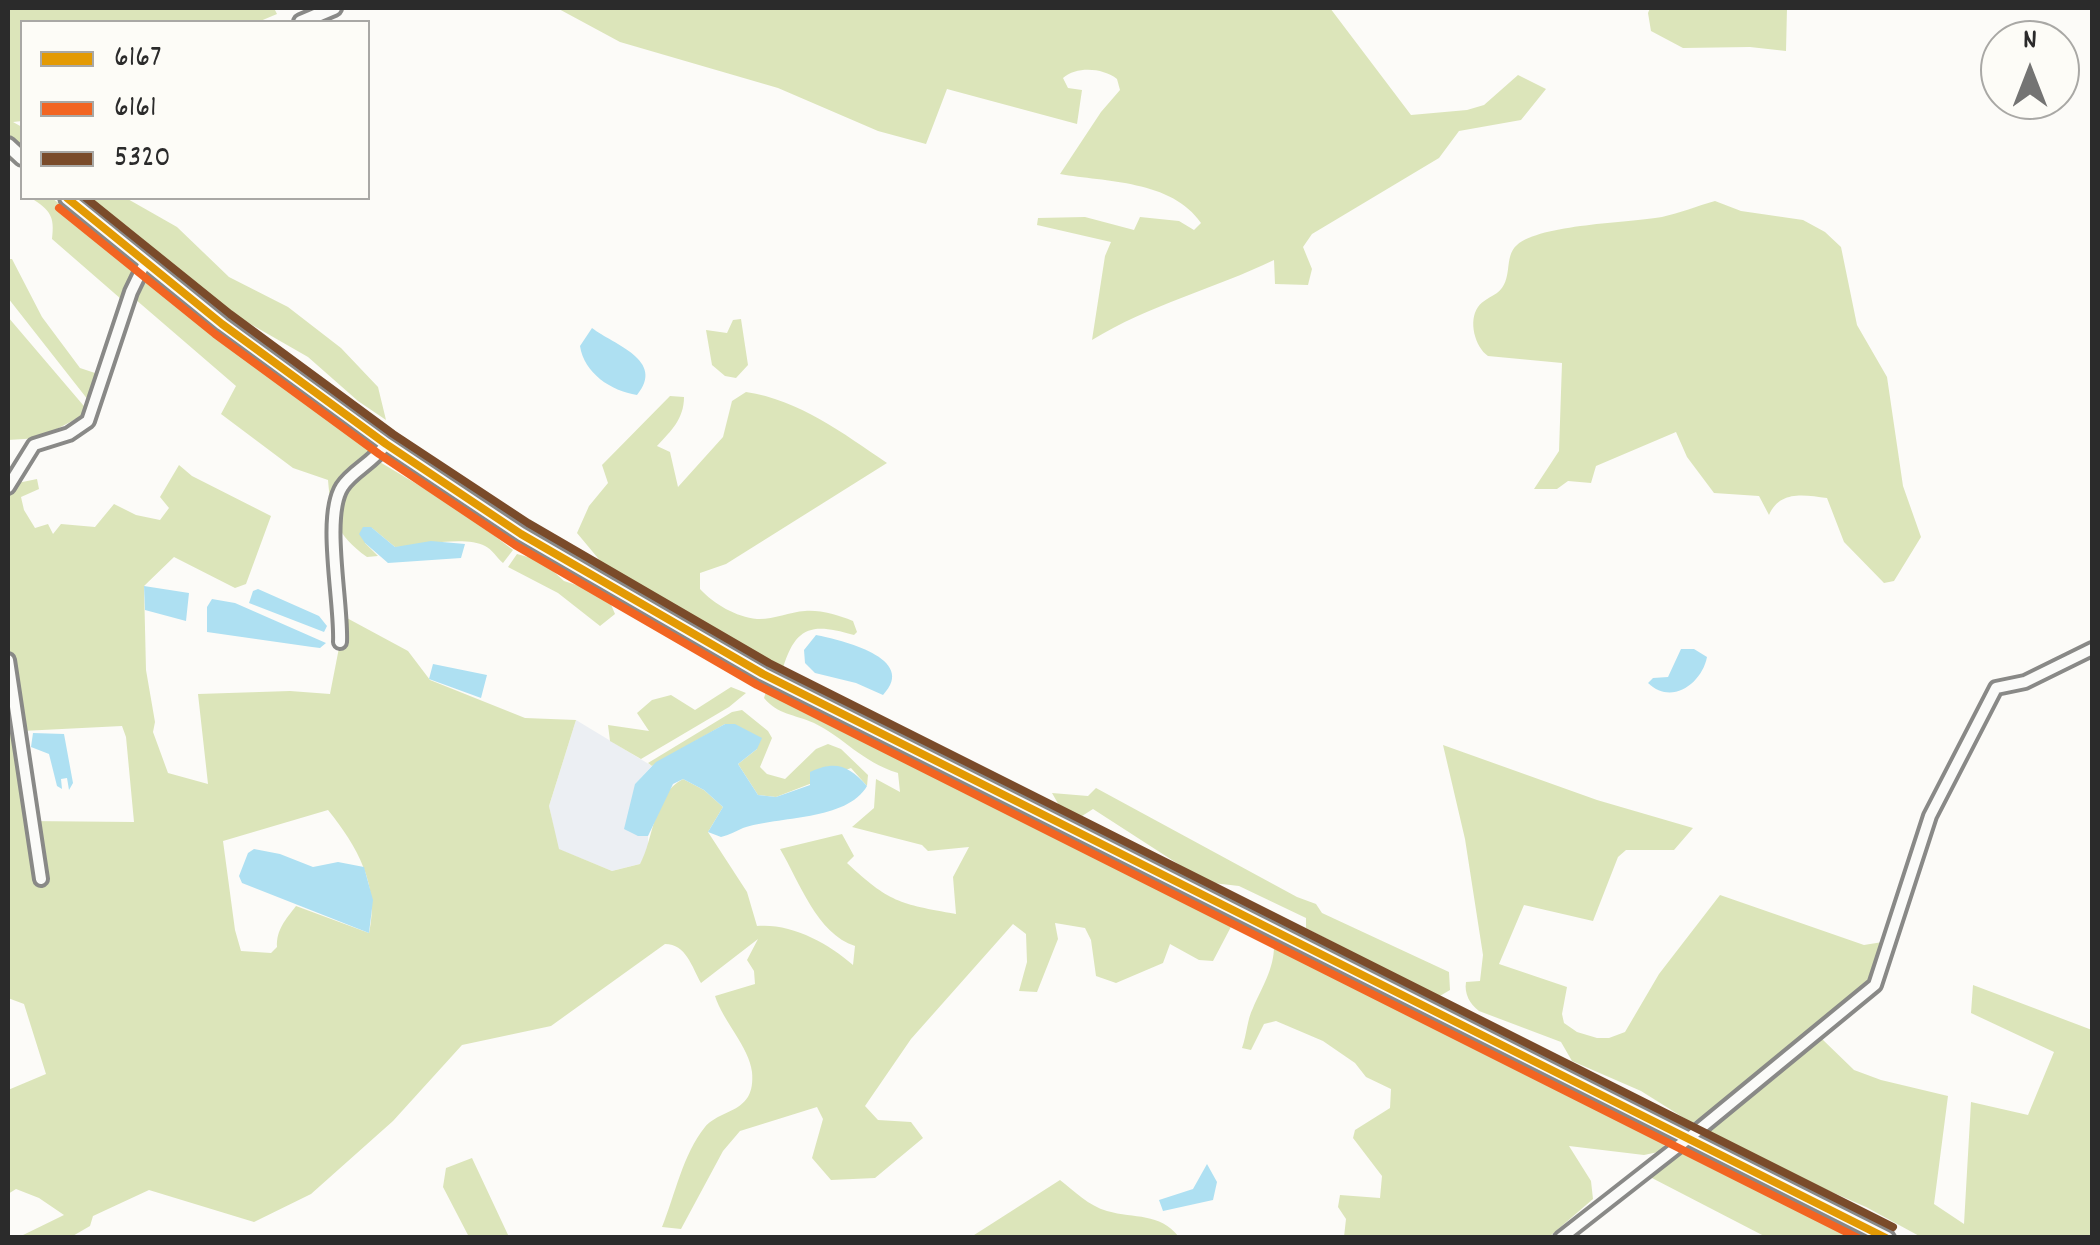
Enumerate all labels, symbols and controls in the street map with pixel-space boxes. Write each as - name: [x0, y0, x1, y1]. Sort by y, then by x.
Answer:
- legend: [20, 20, 370, 200]
- north arrow: [1980, 20, 2080, 120]
- text: N: [2023, 22, 2037, 62]
- text: 6167: [114, 38, 161, 81]
- text: 6161: [114, 88, 157, 131]
- text: 5320: [114, 138, 171, 181]

